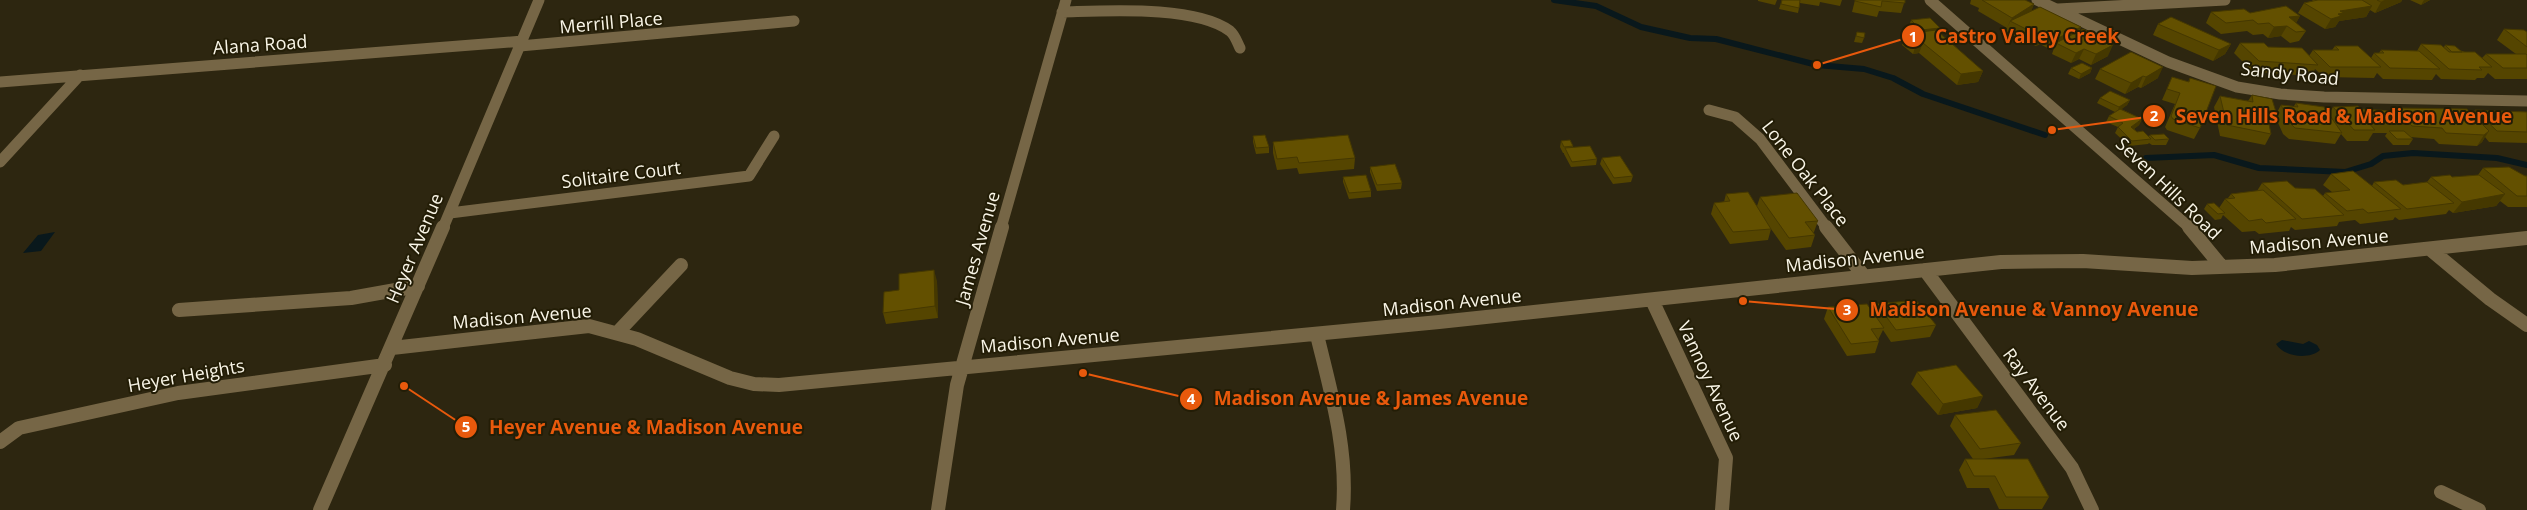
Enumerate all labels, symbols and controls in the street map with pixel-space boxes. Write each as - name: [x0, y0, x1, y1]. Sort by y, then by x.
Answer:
- street label: Merrill Place: [558, 6, 664, 38]
- callout: Castro Valley Creek: [1900, 19, 2129, 53]
- text: Castro Valley Creek: [1935, 23, 2119, 49]
- text: 1: [1909, 26, 1917, 46]
- street label: Alana Road: [212, 29, 308, 59]
- street label: Sandy Road: [2240, 56, 2340, 90]
- callout: Seven Hills Road & Madison Avenue: [2141, 99, 2523, 133]
- text: Seven Hills Road & Madison Avenue: [2176, 103, 2512, 129]
- text: 2: [2150, 105, 2159, 125]
- street label: Lone Oak Place: [1757, 115, 1855, 231]
- street label: Seven Hills Road: [2111, 131, 2227, 245]
- street label: Solitaire Court: [560, 155, 682, 193]
- street label: James Avenue: [949, 188, 1005, 310]
- street label: Heyer Avenue: [380, 189, 448, 307]
- street label: Madison Avenue: [2248, 223, 2390, 259]
- street label: Madison Avenue: [1784, 239, 1926, 277]
- street label: Madison Avenue: [1381, 283, 1523, 321]
- callout: Madison Avenue & Vannoy Avenue: [1835, 293, 2209, 327]
- text: Madison Avenue & Vannoy Avenue: [1870, 296, 2198, 322]
- street label: Madison Avenue: [451, 298, 593, 334]
- text: 3: [1843, 299, 1851, 319]
- street label: Vannoy Avenue: [1673, 317, 1749, 445]
- street label: Madison Avenue: [979, 322, 1121, 358]
- street label: Ray Avenue: [1998, 343, 2076, 435]
- street label: Heyer Heights: [126, 353, 246, 397]
- callout: Madison Avenue & James Avenue: [1178, 382, 1538, 416]
- text: Madison Avenue & James Avenue: [1214, 385, 1528, 411]
- text: 4: [1187, 388, 1196, 408]
- callout: Heyer Avenue & Madison Avenue: [454, 410, 813, 444]
- text: Heyer Avenue & Madison Avenue: [489, 414, 803, 440]
- text: 5: [462, 416, 470, 436]

